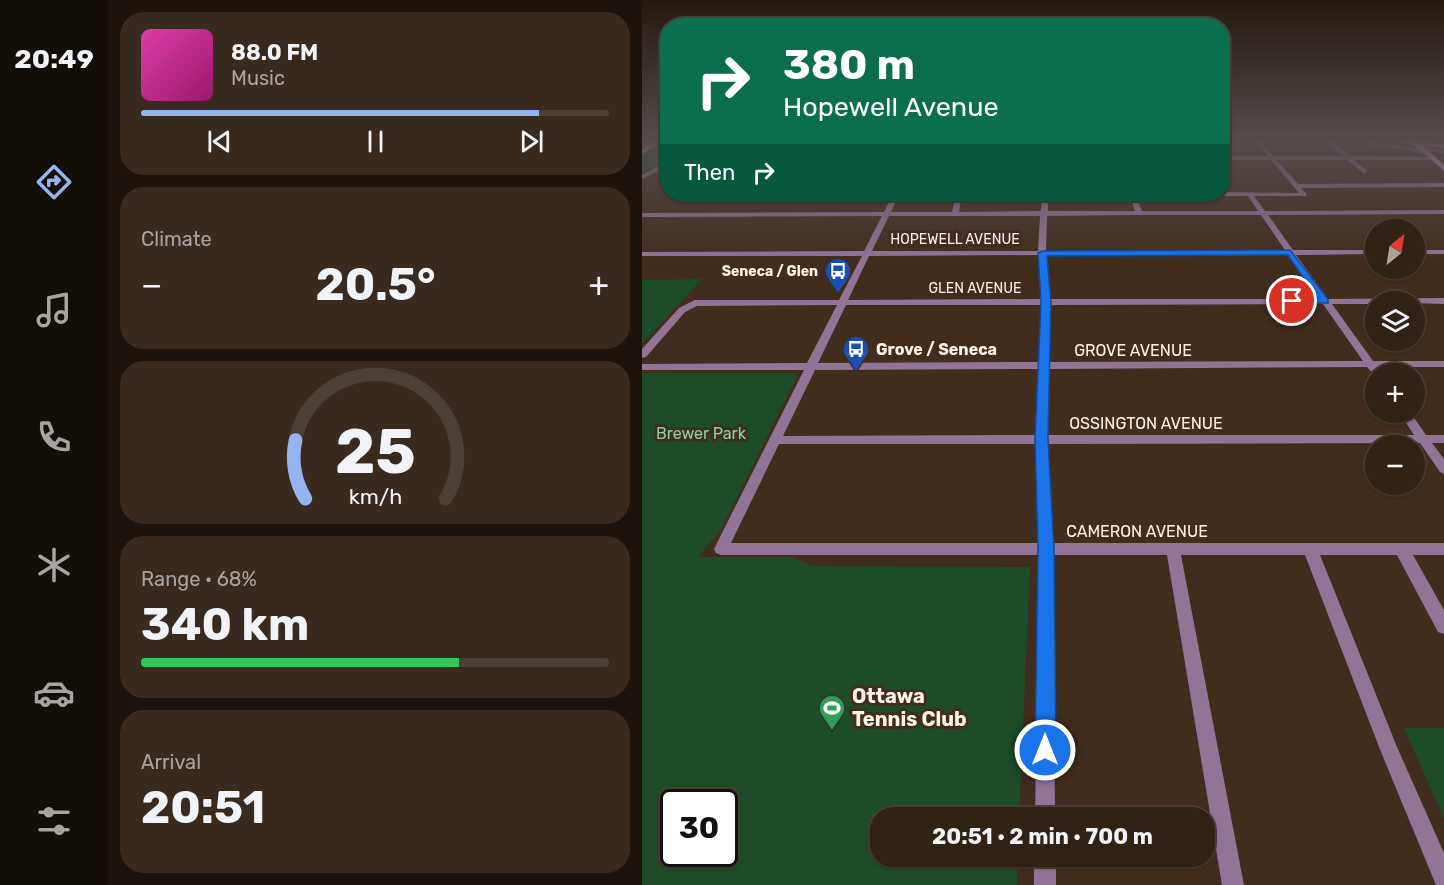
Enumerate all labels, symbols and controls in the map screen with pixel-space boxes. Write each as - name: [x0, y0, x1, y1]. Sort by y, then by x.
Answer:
- text: 88.0 FM: [231, 39, 318, 66]
- text: 380 m: [783, 40, 915, 90]
- icon: right: [684, 42, 762, 120]
- text: 20:49: [14, 43, 94, 75]
- text: Music: [231, 66, 285, 90]
- text: Hopewell Avenue: [783, 91, 999, 123]
- icon: previous: [203, 125, 236, 158]
- icon: pause: [359, 125, 392, 158]
- icon: next: [515, 125, 548, 158]
- icon: right: [747, 156, 780, 189]
- text: Then: [684, 159, 735, 186]
- icon: directions: [33, 161, 75, 203]
- north arrow: [1365, 219, 1425, 279]
- map controls: [1365, 219, 1425, 495]
- text: Climate: [141, 227, 212, 251]
- street label: HOPEWELL AVENUE: [890, 231, 1020, 248]
- bus stop icon: Seneca / Glen: [823, 256, 853, 294]
- text: 20.5°: [316, 258, 435, 311]
- place label: Seneca / Glen: [722, 263, 818, 280]
- text: −: [141, 265, 162, 304]
- text: +: [588, 265, 609, 304]
- pin: [1266, 275, 1317, 326]
- street label: GLEN AVENUE: [928, 280, 1022, 297]
- icon: arrive: [1275, 284, 1308, 317]
- icon: music: [33, 289, 75, 331]
- button: layers: [1365, 291, 1425, 351]
- bus stop icon: Grove / Seneca: [841, 334, 871, 372]
- place label: Grove / Seneca: [876, 340, 997, 359]
- street label: GROVE AVENUE: [1074, 341, 1192, 360]
- button: +: [1365, 363, 1425, 423]
- street label: OSSINGTON AVENUE: [1069, 414, 1223, 433]
- icon: phone: [33, 416, 75, 458]
- text: 25: [335, 416, 415, 490]
- park label: Brewer Park: [656, 424, 747, 443]
- button: −: [1365, 435, 1425, 495]
- text: km/h: [348, 485, 402, 510]
- street label: CAMERON AVENUE: [1066, 522, 1208, 541]
- icon: climate: [33, 544, 75, 586]
- text: Range · 68%: [141, 567, 257, 591]
- text: 340 km: [141, 598, 309, 651]
- icon: car: [33, 672, 75, 714]
- place label: Ottawa Tennis Club: [852, 684, 967, 731]
- sports icon: Ottawa Tennis Club: [817, 693, 847, 731]
- position arrow: [1013, 718, 1077, 782]
- text: Arrival: [141, 750, 201, 774]
- text: 20:51: [141, 781, 265, 834]
- speed limit sign: 30: [660, 789, 738, 867]
- icon: filters: [33, 800, 75, 842]
- text: 20:51 · 2 min · 700 m: [932, 823, 1153, 850]

